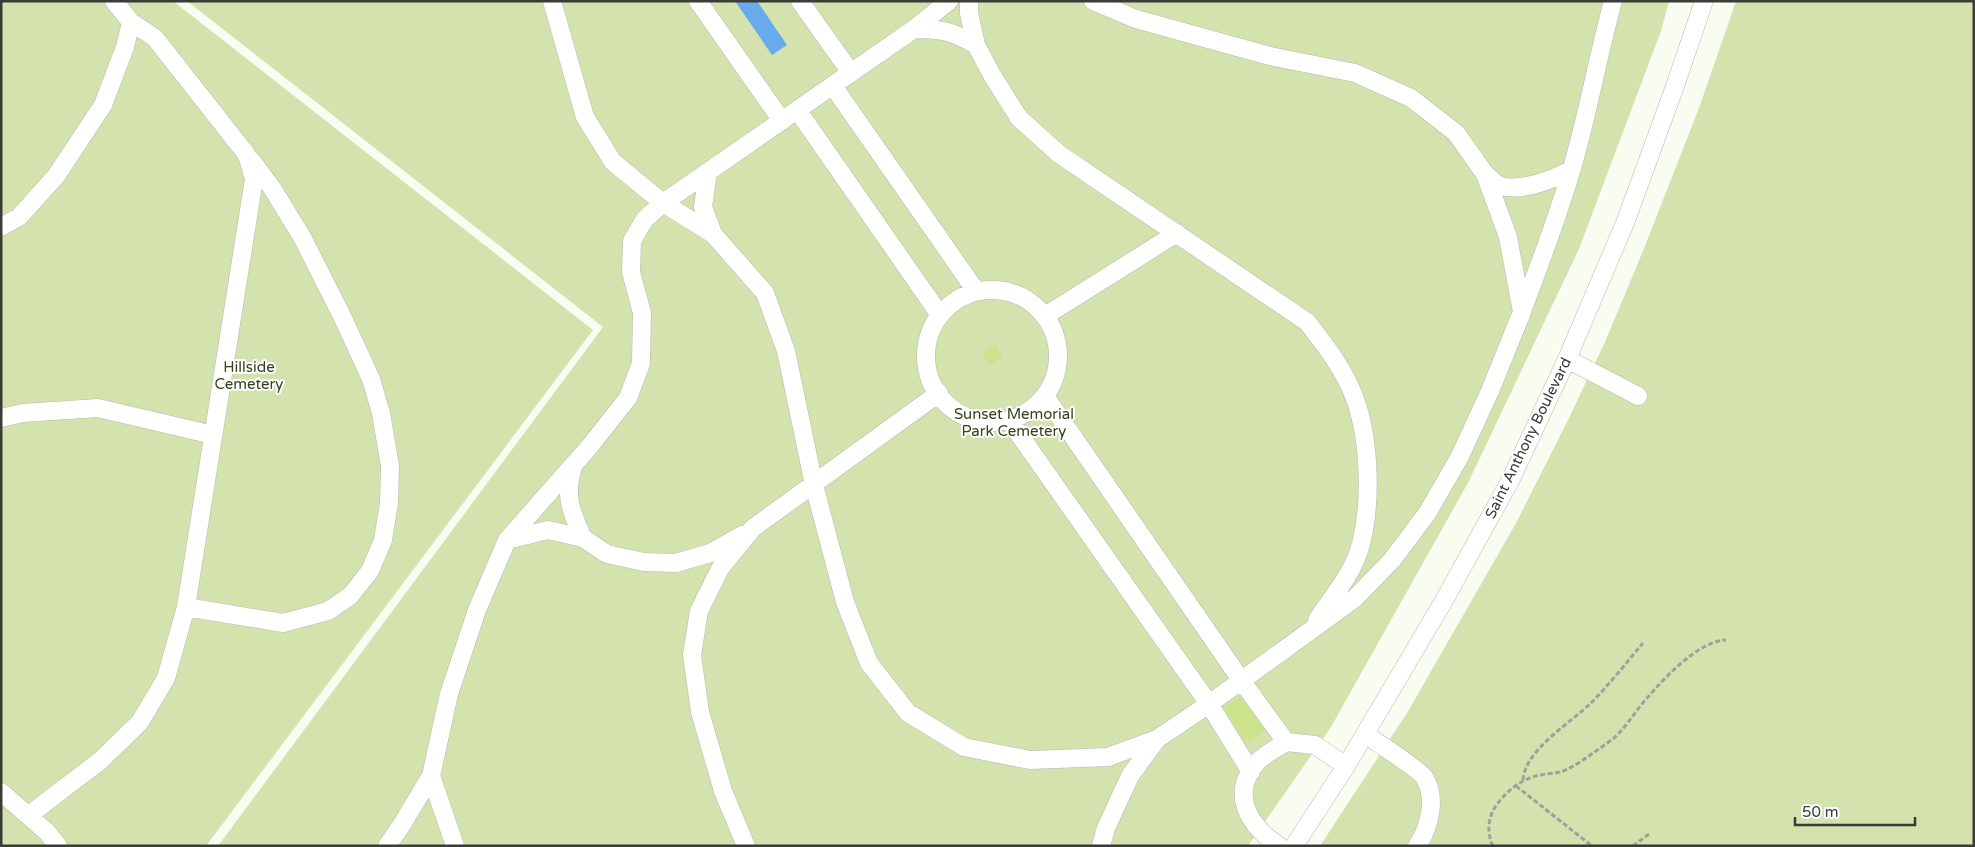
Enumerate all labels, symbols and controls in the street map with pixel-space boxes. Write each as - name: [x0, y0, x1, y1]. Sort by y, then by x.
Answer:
- street label: Saint Anthony Boulevard: [1481, 355, 1575, 521]
- park label: Hillside Cemetery: [215, 358, 283, 393]
- park label: Sunset Memorial Park Cemetery: [954, 405, 1074, 440]
- scale bar: [1795, 794, 1915, 826]
- text: 50 m: [1802, 803, 1839, 821]

